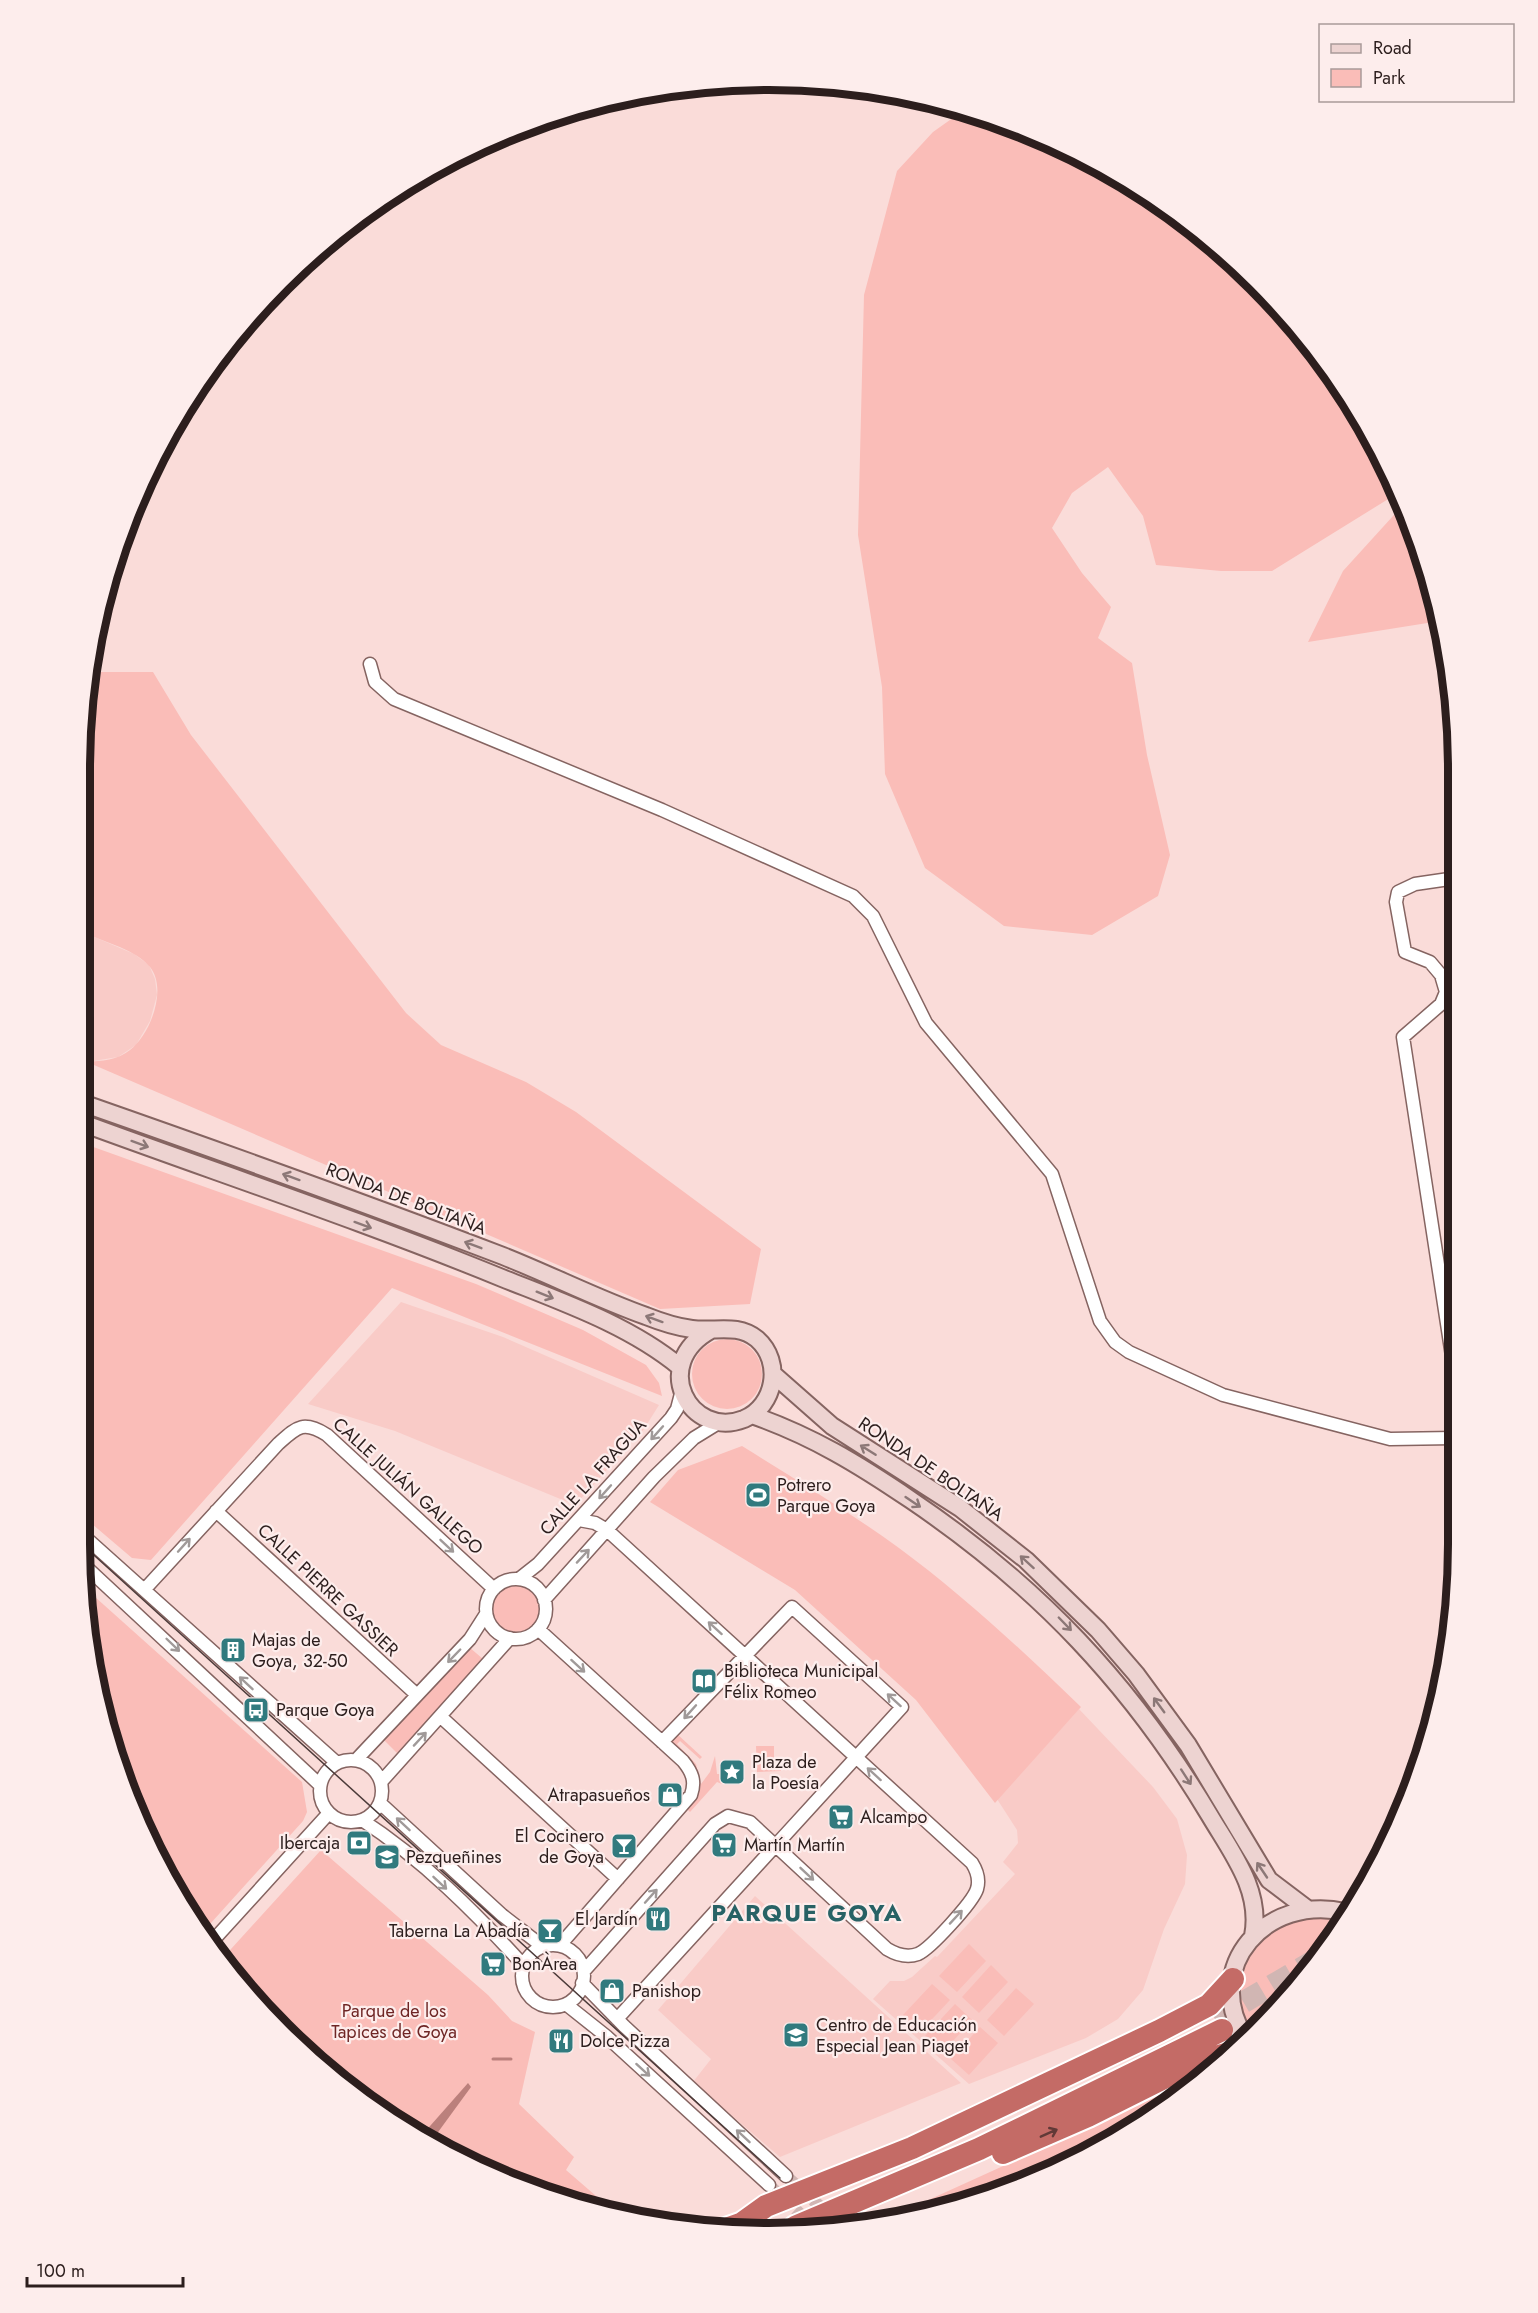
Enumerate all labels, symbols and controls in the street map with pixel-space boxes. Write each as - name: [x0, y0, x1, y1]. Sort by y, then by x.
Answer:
- legend: [1319, 24, 1514, 102]
- text: Road: [1373, 35, 1412, 61]
- text: Park: [1373, 65, 1405, 91]
- one-way arrow: [131, 1140, 149, 1151]
- street label: RONDA DE BOLTAÑA: [322, 1156, 490, 1242]
- one-way arrow: [282, 1171, 301, 1182]
- one-way arrow: [353, 1221, 372, 1232]
- one-way arrow: [465, 1239, 483, 1250]
- one-way arrow: [535, 1290, 554, 1301]
- one-way arrow: [645, 1313, 663, 1324]
- street label: CALLE JULIÁN GALLEGO: [327, 1411, 489, 1561]
- street label: RONDA DE BOLTAÑA: [853, 1411, 1009, 1527]
- street label: CALLE LA FRAGUA: [534, 1413, 653, 1541]
- one-way arrow: [650, 1426, 664, 1441]
- one-way arrow: [860, 1443, 877, 1455]
- place label: Potrero Parque Goya: [777, 1472, 875, 1519]
- sports icon: Potrero Parque Goya: [743, 1480, 773, 1510]
- one-way arrow: [598, 1484, 612, 1499]
- one-way arrow: [905, 1496, 921, 1508]
- street label: CALLE PIERRE GASSIER: [252, 1518, 404, 1662]
- one-way arrow: [177, 1538, 191, 1553]
- one-way arrow: [440, 1539, 455, 1553]
- one-way arrow: [575, 1549, 590, 1564]
- one-way arrow: [1020, 1555, 1035, 1569]
- one-way arrow: [1058, 1617, 1072, 1632]
- one-way arrow: [708, 1621, 723, 1635]
- place label: Majas de Goya, 32-50: [252, 1627, 348, 1674]
- building icon: Majas de Goya, 32-50: [218, 1635, 248, 1665]
- one-way arrow: [166, 1638, 181, 1653]
- one-way arrow: [446, 1649, 461, 1664]
- place label: Biblioteca Municipal Félix Romeo: [724, 1658, 878, 1705]
- one-way arrow: [571, 1659, 586, 1673]
- library icon: Biblioteca Municipal Félix Romeo: [689, 1666, 719, 1696]
- one-way arrow: [239, 1676, 254, 1690]
- one-way arrow: [887, 1693, 902, 1707]
- bus stop icon: Parque Goya: [241, 1695, 271, 1725]
- place label: Parque Goya: [276, 1697, 374, 1723]
- one-way arrow: [1153, 1697, 1165, 1713]
- one-way arrow: [683, 1705, 697, 1720]
- one-way arrow: [413, 1732, 427, 1747]
- place label: Plaza de la Poesía: [752, 1749, 819, 1796]
- place icon: Plaza de la Poesía: [717, 1757, 747, 1787]
- one-way arrow: [867, 1767, 882, 1781]
- one-way arrow: [1180, 1768, 1192, 1785]
- shop icon: Atrapasueños: [655, 1780, 685, 1810]
- place label: Atrapasueños: [548, 1782, 650, 1808]
- supermarket icon: Alcampo: [826, 1802, 856, 1832]
- place label: Alcampo: [860, 1804, 928, 1830]
- one-way arrow: [396, 1817, 411, 1832]
- place label: El Cocinero de Goya: [515, 1823, 604, 1870]
- bank icon: Ibercaja: [344, 1828, 374, 1858]
- place label: Ibercaja: [280, 1830, 340, 1856]
- supermarket icon: Martín Martín: [709, 1830, 739, 1860]
- bar icon: El Cocinero de Goya: [609, 1831, 639, 1861]
- place label: Martín Martín: [744, 1832, 845, 1858]
- school or university icon: Pezqueñines: [372, 1842, 402, 1872]
- place label: Pezqueñines: [406, 1844, 501, 1870]
- one-way arrow: [1256, 1862, 1268, 1879]
- one-way arrow: [799, 1867, 814, 1881]
- one-way arrow: [432, 1876, 447, 1890]
- one-way arrow: [644, 1889, 658, 1904]
- district label: PARQUE GOYA: [711, 1895, 903, 1930]
- restaurant icon: El Jardín: [643, 1904, 673, 1934]
- place label: El Jardín: [575, 1906, 638, 1932]
- one-way arrow: [949, 1909, 963, 1924]
- bar icon: Taberna La Abadía: [535, 1916, 565, 1946]
- place label: Taberna La Abadía: [389, 1918, 530, 1944]
- supermarket icon: BonÀrea: [478, 1949, 508, 1979]
- place label: BonÀrea: [512, 1951, 577, 1977]
- shop icon: Panishop: [597, 1976, 627, 2006]
- place label: Panishop: [632, 1978, 701, 2004]
- park label: Parque de los Tapices de Goya: [331, 1998, 457, 2045]
- place label: Centro de Educación Especial Jean Piaget: [816, 2012, 977, 2059]
- school or university icon: Centro de Educación Especial Jean Piaget: [781, 2020, 811, 2050]
- restaurant icon: Dolce Pizza: [546, 2026, 576, 2056]
- place label: Dolce Pizza: [580, 2028, 670, 2054]
- one-way arrow: [635, 2063, 650, 2077]
- one-way arrow: [1040, 2127, 1058, 2138]
- one-way arrow: [736, 2129, 751, 2143]
- scale bar: [27, 2250, 183, 2288]
- text: 100 m: [36, 2258, 85, 2284]

